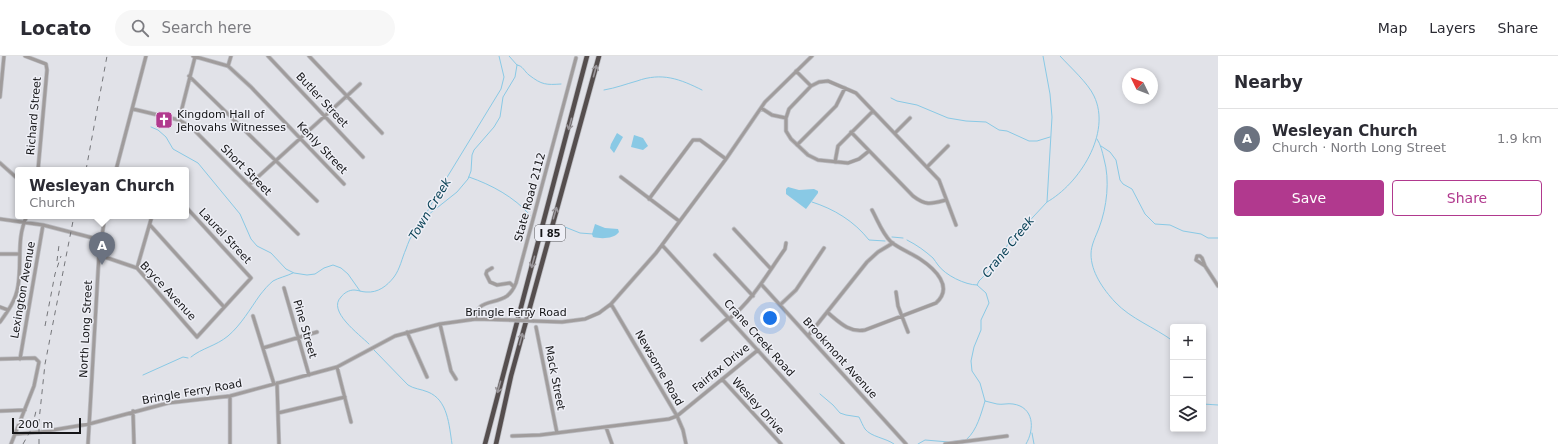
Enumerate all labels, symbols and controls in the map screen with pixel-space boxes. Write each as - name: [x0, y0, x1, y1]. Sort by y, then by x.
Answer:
- search box: [115, 10, 395, 46]
- text: Locato: [20, 17, 91, 39]
- icon: search: [129, 17, 151, 39]
- text: Search here: [161, 19, 252, 37]
- text: Map: [1378, 20, 1407, 36]
- text: Layers: [1429, 20, 1476, 36]
- text: Share: [1498, 20, 1538, 36]
- one-way arrow: [591, 65, 599, 78]
- north arrow: [1122, 68, 1158, 104]
- street label: Butler Street: [293, 70, 351, 131]
- text: Nearby: [1234, 72, 1303, 92]
- street label: Richard Street: [24, 76, 44, 156]
- place label: Kingdom Hall of Jehovahs Witnesses: [176, 108, 286, 134]
- church icon: Kingdom Hall of Jehovahs Witnesses: [154, 110, 174, 130]
- one-way arrow: [565, 117, 573, 130]
- street label: Kenly Street: [294, 119, 350, 177]
- text: Wesleyan Church: [1272, 122, 1418, 140]
- text: A: [1242, 131, 1252, 146]
- text: 1.9 km: [1497, 131, 1542, 146]
- text: Church · North Long Street: [1272, 140, 1446, 155]
- street label: Short Street: [218, 142, 275, 199]
- street label: State Road 2112: [512, 151, 548, 243]
- popup: [15, 167, 189, 219]
- water label: Town Creek: [406, 175, 454, 242]
- text: Wesleyan Church: [29, 177, 175, 195]
- button: Save: [1234, 180, 1384, 216]
- button: Share: [1392, 180, 1542, 216]
- text: Church: [29, 195, 75, 210]
- street label: Laurel Street: [196, 206, 254, 267]
- one-way arrow: [552, 207, 559, 220]
- water label: Crane Creek: [979, 213, 1038, 280]
- road number: I 85: [535, 225, 565, 241]
- pin: A: [89, 232, 115, 265]
- street label: Lexington Avenue: [8, 240, 38, 340]
- one-way arrow: [529, 255, 536, 268]
- street label: Bryce Avenue: [137, 259, 199, 323]
- street label: North Long Street: [77, 279, 95, 378]
- street label: Crane Creek Road: [721, 297, 797, 379]
- street label: Pine Street: [290, 298, 320, 360]
- street label: Bringle Ferry Road: [465, 306, 567, 319]
- your location: [760, 308, 780, 328]
- street label: Brookmont Avenue: [800, 315, 880, 401]
- map controls: [1170, 324, 1206, 432]
- button: +: [1170, 324, 1206, 360]
- street label: Newsome Road: [632, 328, 686, 408]
- one-way arrow: [518, 332, 525, 345]
- street label: Fairfax Drive: [690, 341, 752, 395]
- street label: Mack Street: [542, 345, 568, 412]
- button: −: [1170, 360, 1206, 396]
- street label: Wesley Drive: [729, 375, 787, 437]
- street label: Bringle Ferry Road: [141, 377, 243, 407]
- one-way arrow: [495, 381, 502, 394]
- button: layers: [1170, 396, 1206, 432]
- scale bar: [12, 416, 81, 435]
- text: 200 m: [18, 418, 53, 431]

